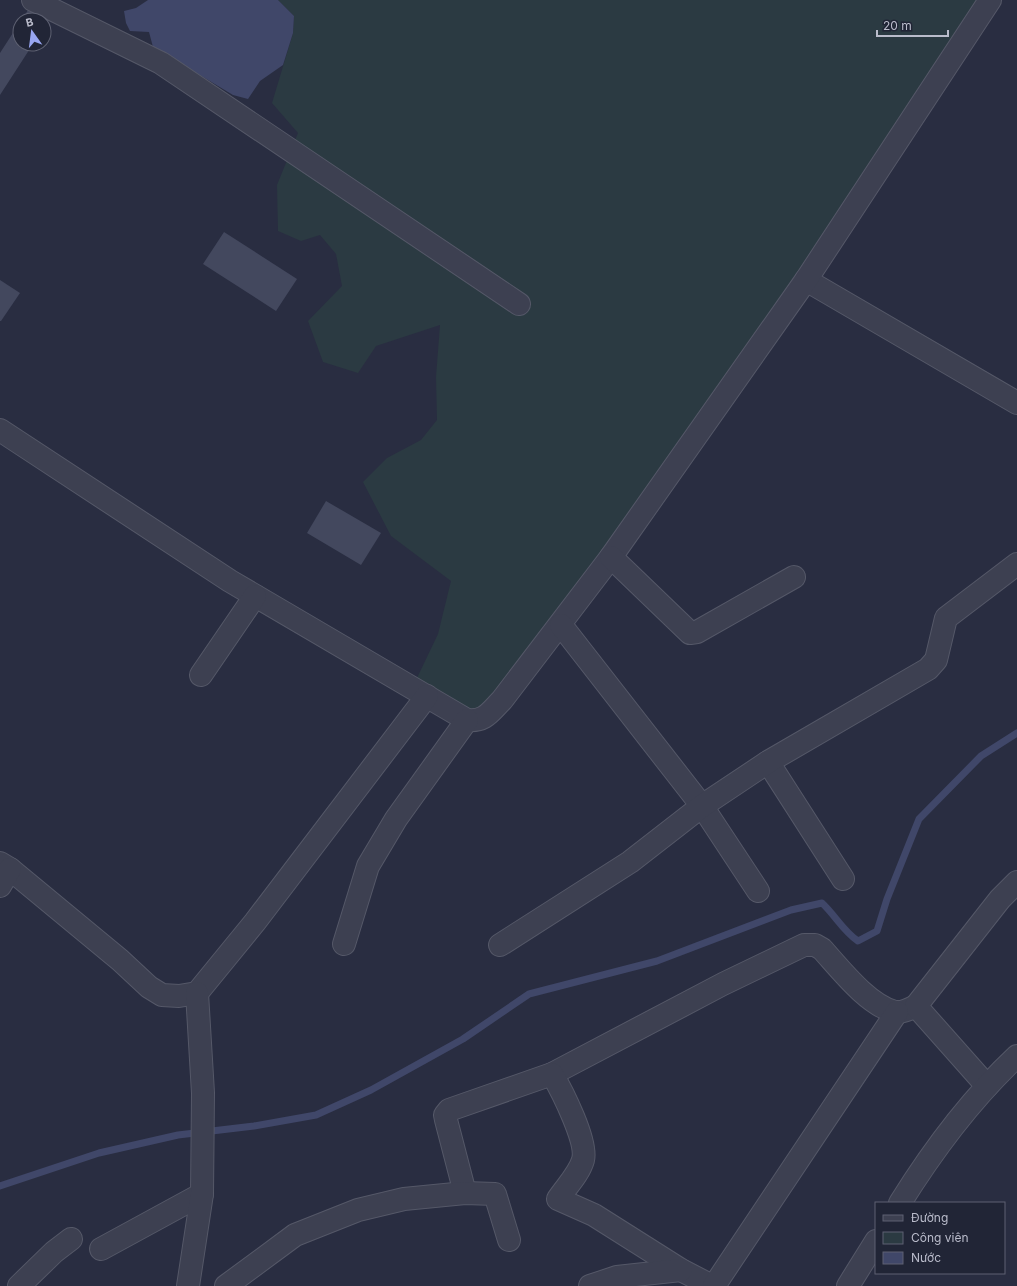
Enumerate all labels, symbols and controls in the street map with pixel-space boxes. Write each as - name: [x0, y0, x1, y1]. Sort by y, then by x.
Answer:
- north arrow: [12, 12, 52, 52]
- scale bar: [877, 12, 948, 38]
- text: B: [24, 15, 35, 30]
- text: 20 m: [883, 18, 912, 33]
- legend: [875, 1202, 1005, 1274]
- text: Đường: [911, 1210, 948, 1225]
- text: Công viên: [911, 1230, 969, 1245]
- text: Nước: [911, 1250, 941, 1265]

